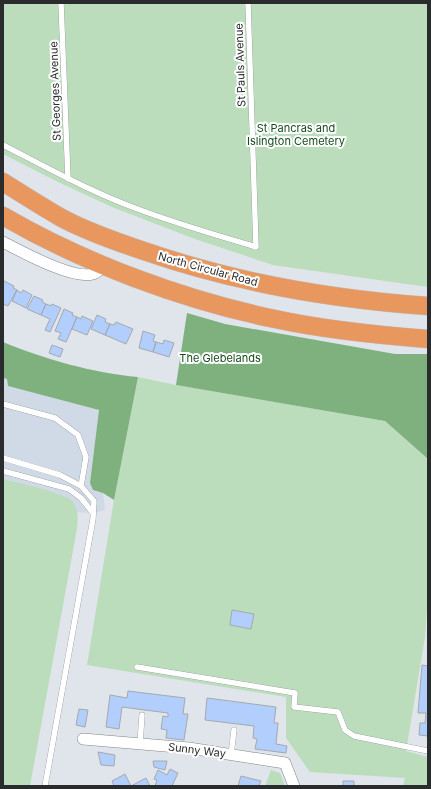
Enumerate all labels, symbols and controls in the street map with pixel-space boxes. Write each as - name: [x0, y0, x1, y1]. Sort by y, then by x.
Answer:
- street label: St Pauls Avenue: [232, 23, 248, 107]
- street label: St Georges Avenue: [46, 41, 64, 141]
- park label: St Pancras and Islington Cemetery: [247, 121, 345, 148]
- street label: North Circular Road: [157, 249, 259, 289]
- park label: The Glebelands: [179, 351, 261, 365]
- street label: Sunny Way: [167, 740, 227, 760]

